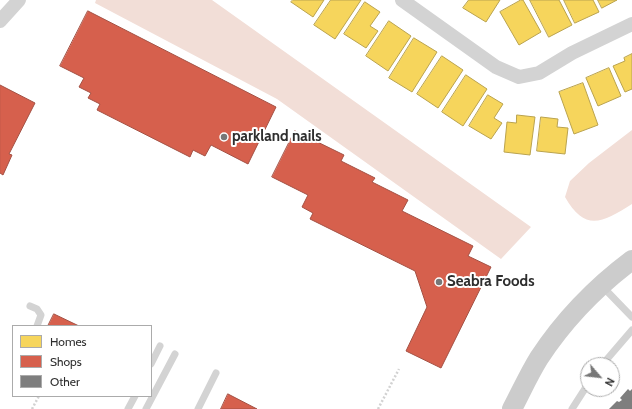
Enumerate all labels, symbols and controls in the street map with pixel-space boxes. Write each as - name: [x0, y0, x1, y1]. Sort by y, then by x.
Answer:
- place label: parkland nails: [232, 128, 322, 146]
- marker: parkland nails: [219, 132, 229, 142]
- place label: Seabra Foods: [447, 273, 535, 291]
- marker: Seabra Foods: [434, 277, 444, 287]
- legend: [12, 325, 152, 397]
- text: Homes: [50, 334, 87, 349]
- text: Shops: [50, 354, 82, 369]
- north arrow: [580, 357, 620, 397]
- text: Other: [50, 374, 80, 389]
- text: N: [602, 375, 618, 389]

